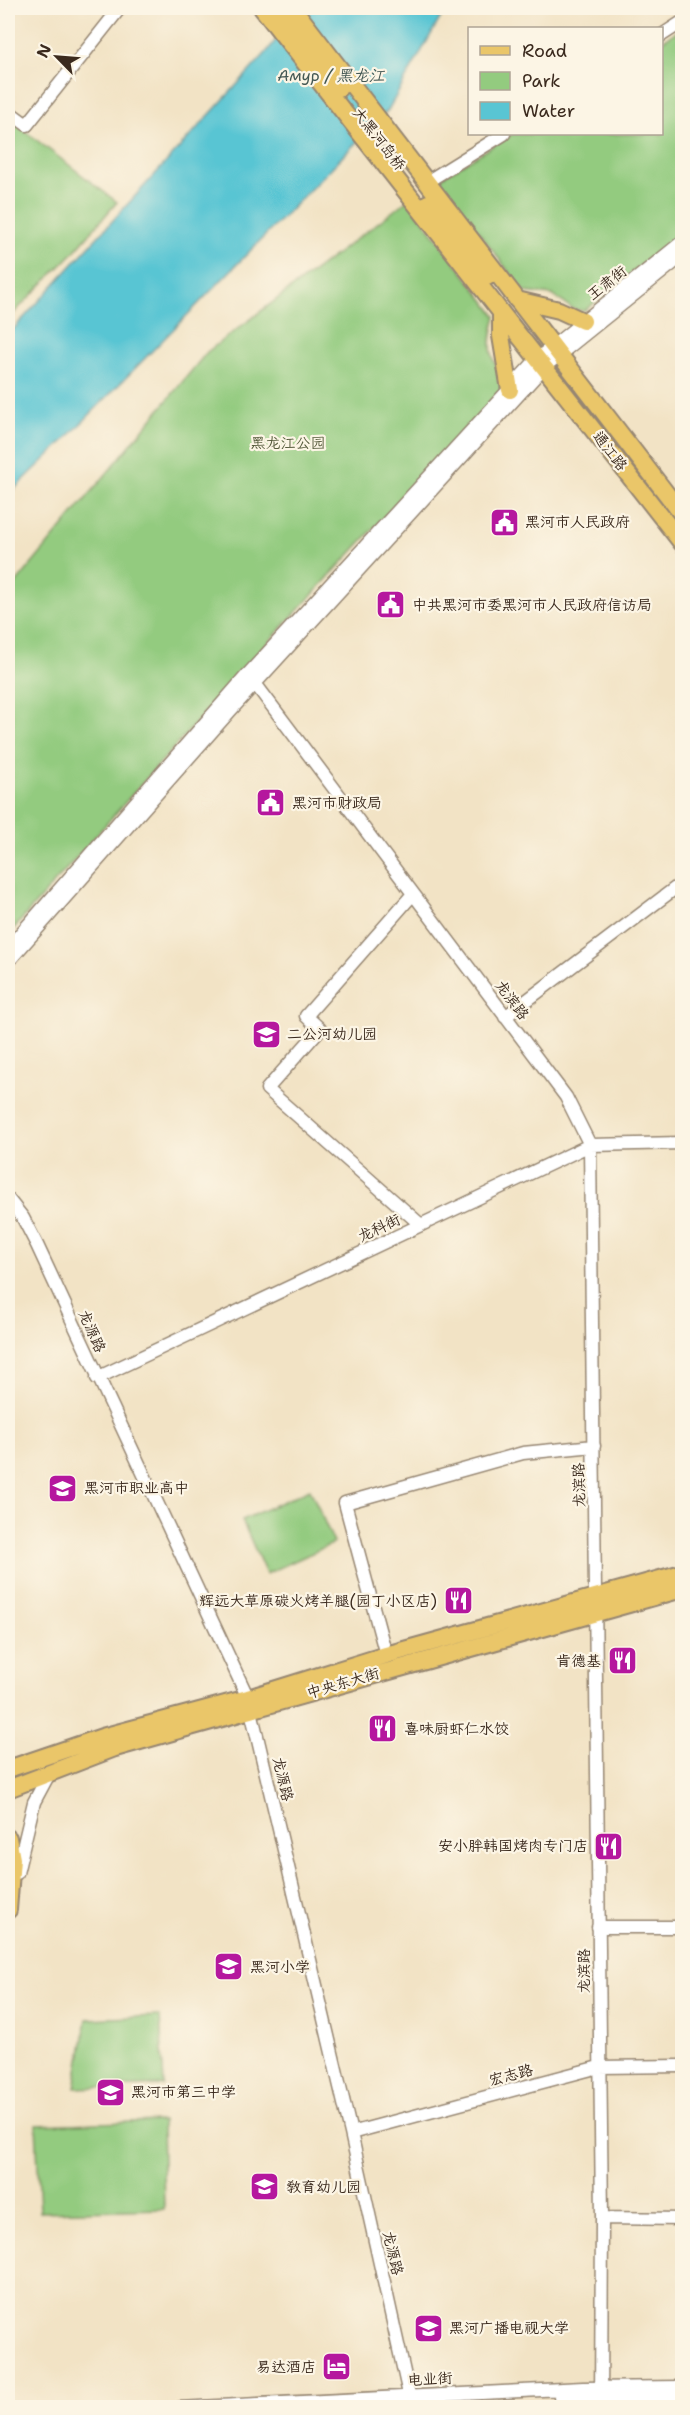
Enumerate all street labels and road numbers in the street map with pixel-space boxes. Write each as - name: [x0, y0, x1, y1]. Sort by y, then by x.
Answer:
- street label: 大黑河岛桥: [348, 103, 410, 175]
- street label: 王肃街: [583, 261, 631, 305]
- street label: 通江路: [588, 427, 632, 475]
- street label: 龙滨路: [490, 976, 534, 1024]
- street label: 龙科街: [354, 1209, 404, 1247]
- street label: 龙源路: [74, 1306, 110, 1356]
- street label: 龙滨路: [569, 1462, 589, 1508]
- street label: 中央东大街: [304, 1663, 382, 1703]
- street label: 龙源路: [268, 1755, 298, 1803]
- street label: 龙滨路: [574, 1948, 594, 1994]
- street label: 宏志路: [487, 2060, 535, 2090]
- street label: 龙源路: [378, 2229, 408, 2277]
- street label: 电业街: [407, 2368, 453, 2390]

